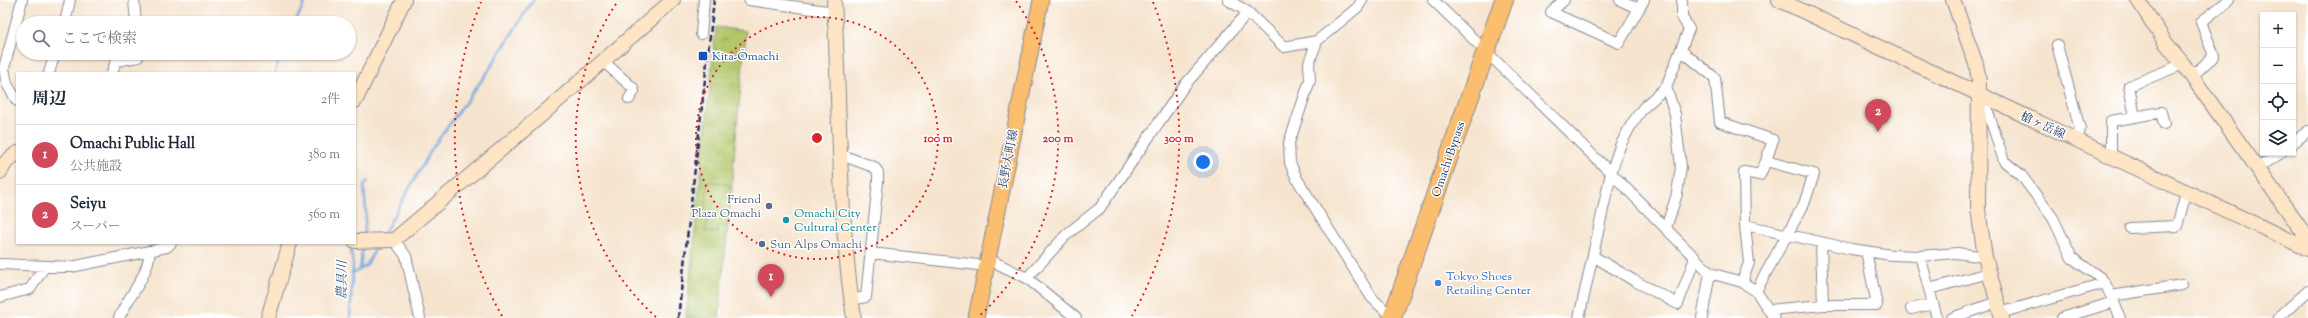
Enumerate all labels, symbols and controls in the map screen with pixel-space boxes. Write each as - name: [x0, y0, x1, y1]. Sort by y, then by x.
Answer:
- map controls: [2260, 12, 2296, 156]
- button: +: [2260, 12, 2296, 48]
- search box: [16, 16, 356, 60]
- icon: search: [30, 27, 52, 49]
- text: ここで検索: [62, 29, 137, 50]
- place label: Kita-Ōmachi: [712, 48, 780, 66]
- button: −: [2260, 48, 2296, 84]
- marker: Kita-Ōmachi: [697, 50, 709, 62]
- button: locate: [2260, 84, 2296, 120]
- text: 周辺: [32, 88, 66, 112]
- text: 2件: [321, 91, 340, 109]
- pin: 2: [1865, 99, 1891, 132]
- street label: 槍ヶ岳線: [2017, 108, 2068, 144]
- street label: Omachi Bypass: [1428, 119, 1470, 200]
- button: layers: [2260, 120, 2296, 156]
- street label: 長野大町線: [994, 128, 1024, 190]
- text: 100 m: [922, 130, 953, 148]
- text: 200 m: [1043, 130, 1073, 148]
- text: 300 m: [1164, 130, 1194, 148]
- centre of rings: [810, 131, 824, 145]
- text: Omachi Public Hall: [70, 134, 195, 155]
- text: 1: [43, 146, 47, 164]
- text: 380 m: [308, 146, 340, 164]
- your location: [1193, 152, 1213, 172]
- text: 公共施設: [70, 158, 122, 176]
- place label: Friend Plaza Omachi: [691, 191, 762, 223]
- text: Seiyu: [70, 194, 106, 215]
- marker: Friend Plaza Omachi: [764, 201, 774, 211]
- place label: Omachi City Cultural Center: [794, 205, 877, 237]
- text: 2: [42, 206, 48, 224]
- text: 560 m: [309, 206, 340, 224]
- marker: Omachi City Cultural Center: [781, 215, 791, 225]
- text: スーパー: [70, 218, 121, 236]
- place label: Sun Alps Omachi: [770, 236, 863, 254]
- marker: Sun Alps Omachi: [757, 239, 767, 249]
- water label: 農具川: [334, 258, 352, 300]
- pin: 1: [758, 264, 784, 297]
- place label: Tokyo Shoes Retailing Center: [1446, 268, 1532, 300]
- marker: Tokyo Shoes Retailing Center: [1433, 278, 1443, 288]

